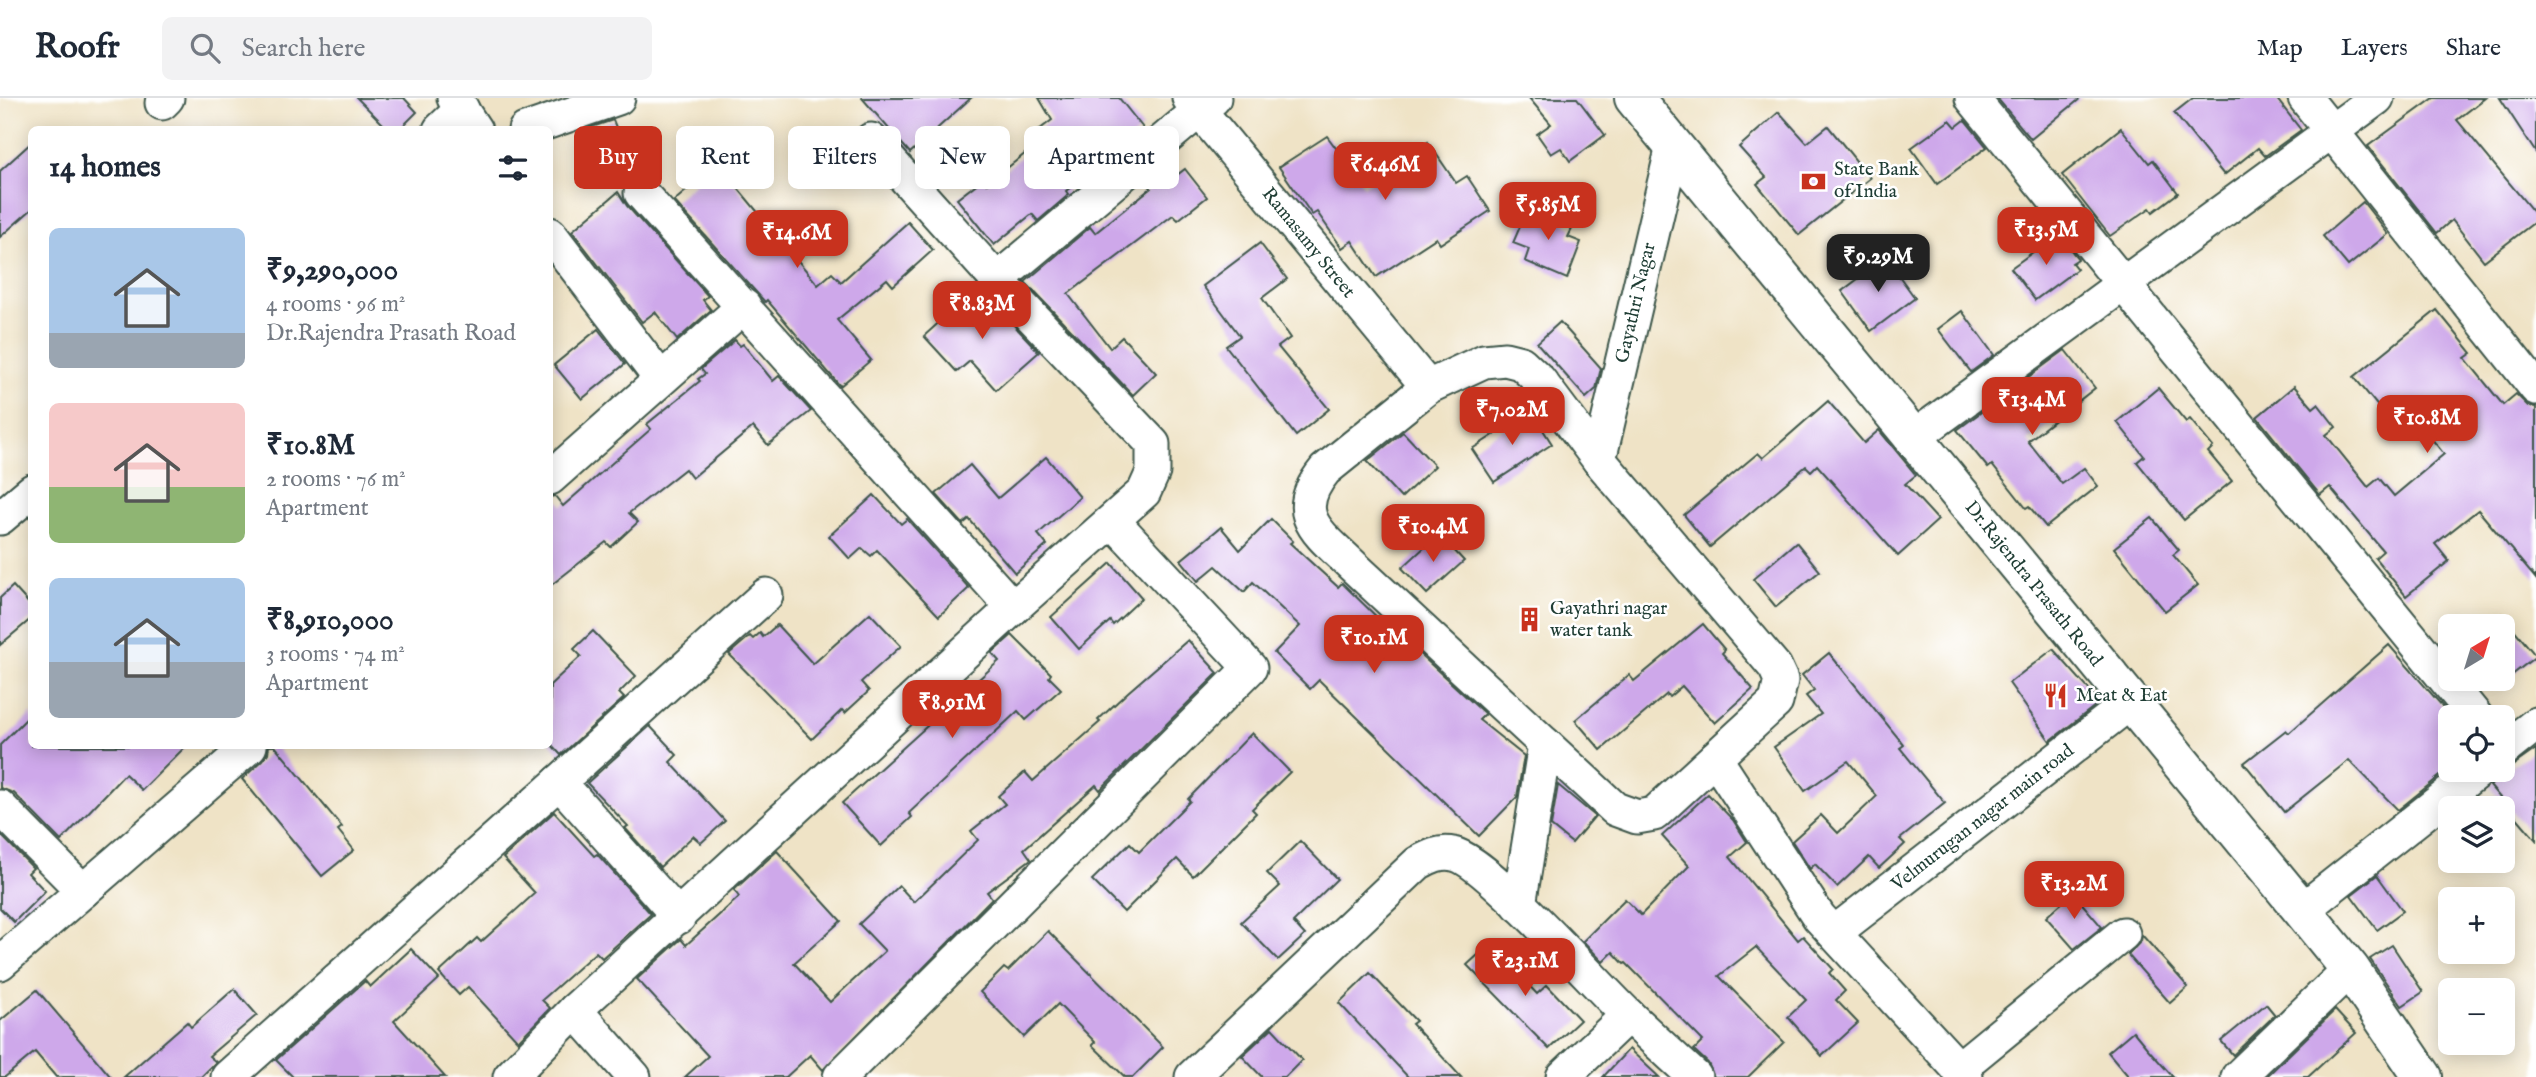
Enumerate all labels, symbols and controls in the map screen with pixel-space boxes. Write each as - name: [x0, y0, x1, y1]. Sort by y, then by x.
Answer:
- search box: [162, 17, 652, 80]
- text: Roofr: [35, 27, 120, 69]
- icon: search: [186, 29, 224, 67]
- text: Search here: [242, 32, 365, 65]
- text: Map: [2257, 33, 2303, 64]
- text: Layers: [2341, 33, 2408, 64]
- text: Share: [2446, 33, 2501, 64]
- chip: Buy: [574, 126, 662, 189]
- chip: Rent: [676, 126, 774, 189]
- chip: Filters: [788, 126, 901, 189]
- chip: New: [915, 126, 1010, 189]
- chip: Apartment: [1024, 126, 1179, 189]
- pin: ₹6.46M: [1328, 142, 1442, 202]
- text: 14 homes: [49, 149, 161, 187]
- icon: filters: [494, 149, 532, 187]
- text: ₹6.46M: [1350, 150, 1420, 179]
- place label: State Bank of India: [1834, 158, 1920, 204]
- bank icon: State Bank of India: [1800, 167, 1828, 195]
- street label: Ramasamy Street: [1256, 183, 1360, 304]
- pin: ₹5.85M: [1491, 183, 1605, 242]
- text: ₹5.85M: [1515, 190, 1581, 219]
- pin: ₹13.5M: [1989, 208, 2103, 267]
- pin: ₹14.6M: [740, 211, 854, 270]
- text: ₹13.5M: [2013, 215, 2079, 244]
- text: ₹14.6M: [762, 218, 832, 247]
- pin: ₹9.29M: [1821, 234, 1935, 294]
- street label: Gayathri Nagar: [1610, 240, 1662, 366]
- text: ₹9.29M: [1843, 242, 1913, 271]
- text: ₹9,290,000: [266, 252, 398, 290]
- icon: home: [105, 256, 189, 340]
- pin: ₹8.83M: [925, 282, 1039, 341]
- text: ₹8.83M: [949, 289, 1015, 318]
- text: 4 rooms · 96 m²: [266, 290, 405, 319]
- text: Dr.Rajendra Prasath Road: [266, 319, 516, 348]
- pin: ₹13.4M: [1975, 378, 2089, 437]
- text: ₹13.4M: [1998, 385, 2066, 414]
- pin: ₹7.02M: [1455, 388, 1569, 447]
- text: ₹7.02M: [1476, 395, 1548, 424]
- pin: ₹10.8M: [2370, 396, 2484, 455]
- text: ₹10.8M: [2393, 403, 2461, 432]
- text: ₹10.8M: [266, 427, 355, 465]
- icon: home: [105, 431, 189, 515]
- text: 2 rooms · 76 m²: [266, 465, 406, 494]
- text: Apartment: [266, 494, 369, 523]
- street label: Dr.Rajendra Prasath Road: [1959, 496, 2108, 672]
- pin: ₹10.4M: [1376, 504, 1490, 564]
- text: ₹10.4M: [1398, 512, 1468, 541]
- place label: Gayathri nagar water tank: [1550, 597, 1667, 643]
- text: ₹8,910,000: [266, 602, 394, 640]
- icon: home: [105, 606, 189, 690]
- building icon: Gayathri nagar water tank: [1516, 606, 1544, 634]
- north arrow: [2438, 614, 2515, 691]
- map controls: [2438, 614, 2515, 1055]
- pin: ₹10.1M: [1317, 616, 1431, 675]
- text: ₹10.1M: [1340, 623, 1408, 652]
- text: 3 rooms · 74 m²: [266, 640, 405, 669]
- text: Apartment: [266, 669, 369, 698]
- pin: ₹8.91M: [895, 680, 1009, 740]
- restaurant icon: Meat & Eat: [2042, 682, 2070, 710]
- place label: Meat & Eat: [2076, 684, 2168, 708]
- text: ₹8.91M: [918, 688, 986, 717]
- button: locate: [2438, 705, 2515, 782]
- street label: Velmurugan nagar main road: [1886, 739, 2080, 897]
- button: layers: [2438, 796, 2515, 873]
- pin: ₹13.2M: [2017, 862, 2131, 921]
- text: ₹13.2M: [2040, 869, 2108, 898]
- button: +: [2438, 887, 2515, 964]
- pin: ₹23.1M: [1468, 939, 1582, 998]
- text: ₹23.1M: [1491, 946, 1559, 975]
- button: −: [2438, 978, 2515, 1055]

